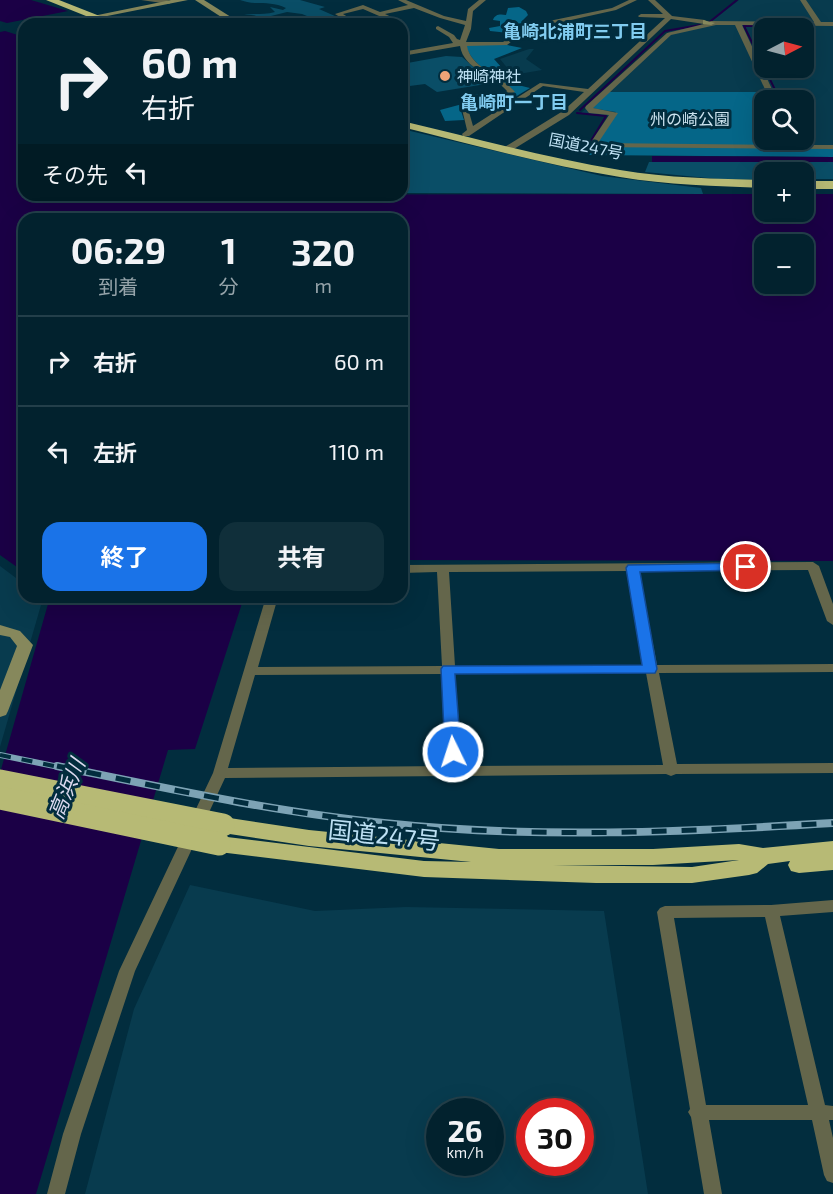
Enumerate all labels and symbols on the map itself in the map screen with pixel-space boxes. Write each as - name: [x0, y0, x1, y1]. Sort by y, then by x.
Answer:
- north arrow: [754, 18, 814, 78]
- district label: 亀崎北浦町三丁目: [503, 20, 647, 42]
- place label: 神崎神社: [457, 66, 521, 85]
- marker: 神崎神社: [438, 69, 452, 83]
- district label: 亀崎町一丁目: [460, 91, 568, 113]
- park label: 州の崎公園: [650, 109, 730, 128]
- street label: 国道247号: [547, 129, 625, 162]
- pin: [720, 541, 771, 592]
- position arrow: [421, 720, 485, 784]
- water label: 高浜川: [42, 753, 90, 822]
- street label: 国道247号: [327, 814, 442, 855]
- speed limit sign: 30: [516, 1098, 594, 1176]

